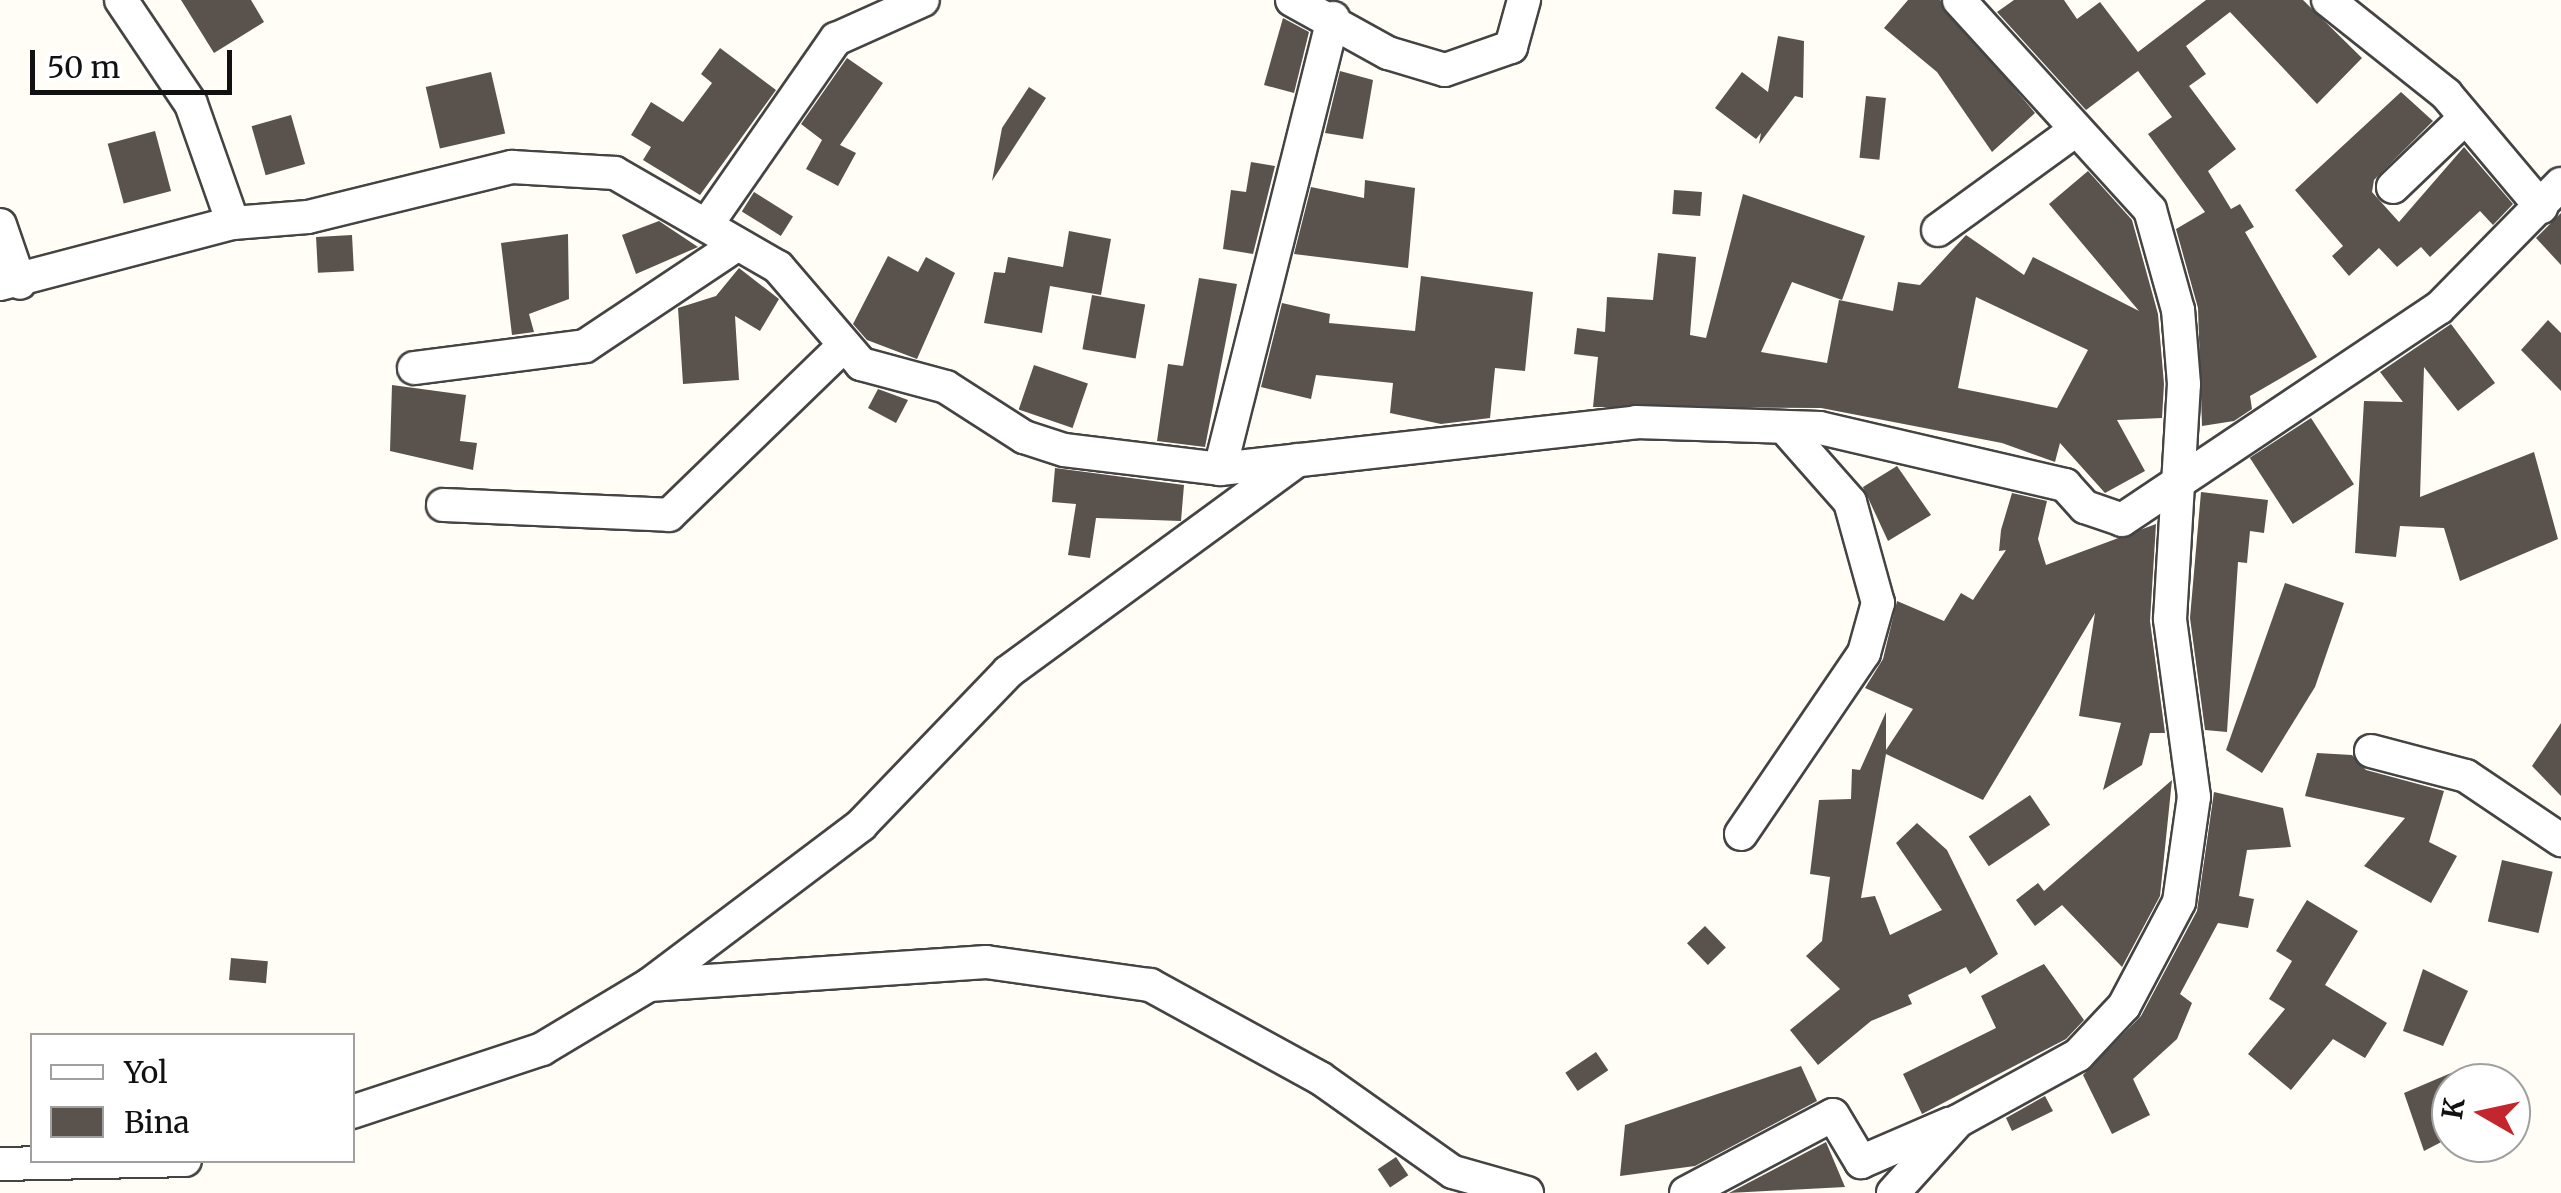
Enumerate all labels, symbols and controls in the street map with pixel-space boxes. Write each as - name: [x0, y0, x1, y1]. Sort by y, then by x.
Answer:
- scale bar: [35, 30, 238, 92]
- text: 50 m: [47, 48, 120, 86]
- legend: [30, 1033, 355, 1163]
- text: Yol: [124, 1053, 167, 1091]
- north arrow: [2431, 1063, 2531, 1163]
- text: K: [2434, 1095, 2473, 1122]
- text: Bina: [124, 1103, 190, 1141]

